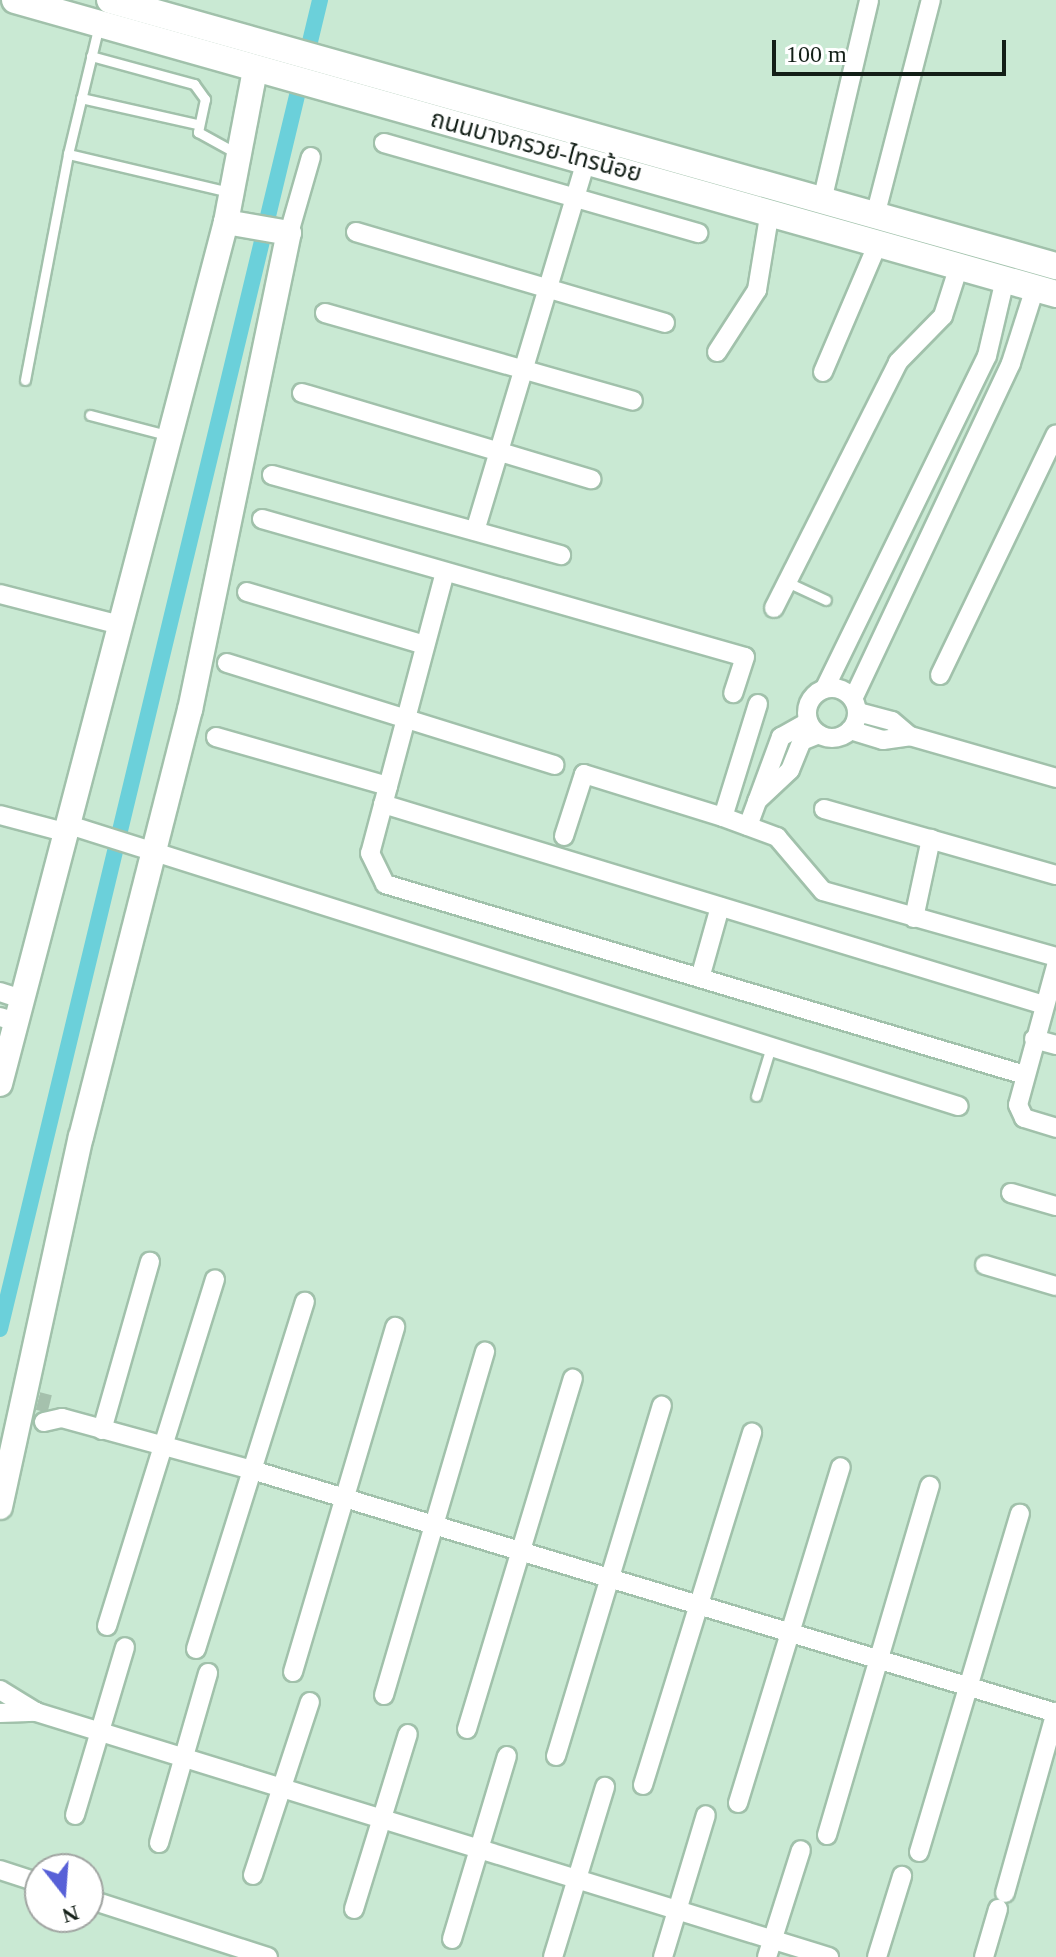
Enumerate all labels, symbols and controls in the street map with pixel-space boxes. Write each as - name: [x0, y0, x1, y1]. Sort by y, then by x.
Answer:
- scale bar: [776, 24, 1010, 74]
- text: 100 m: [786, 41, 847, 67]
- street label: ถนนบางกรวย-ไทรน้อย: [427, 105, 645, 189]
- north arrow: [24, 1853, 104, 1933]
- text: N: [59, 1900, 82, 1929]

